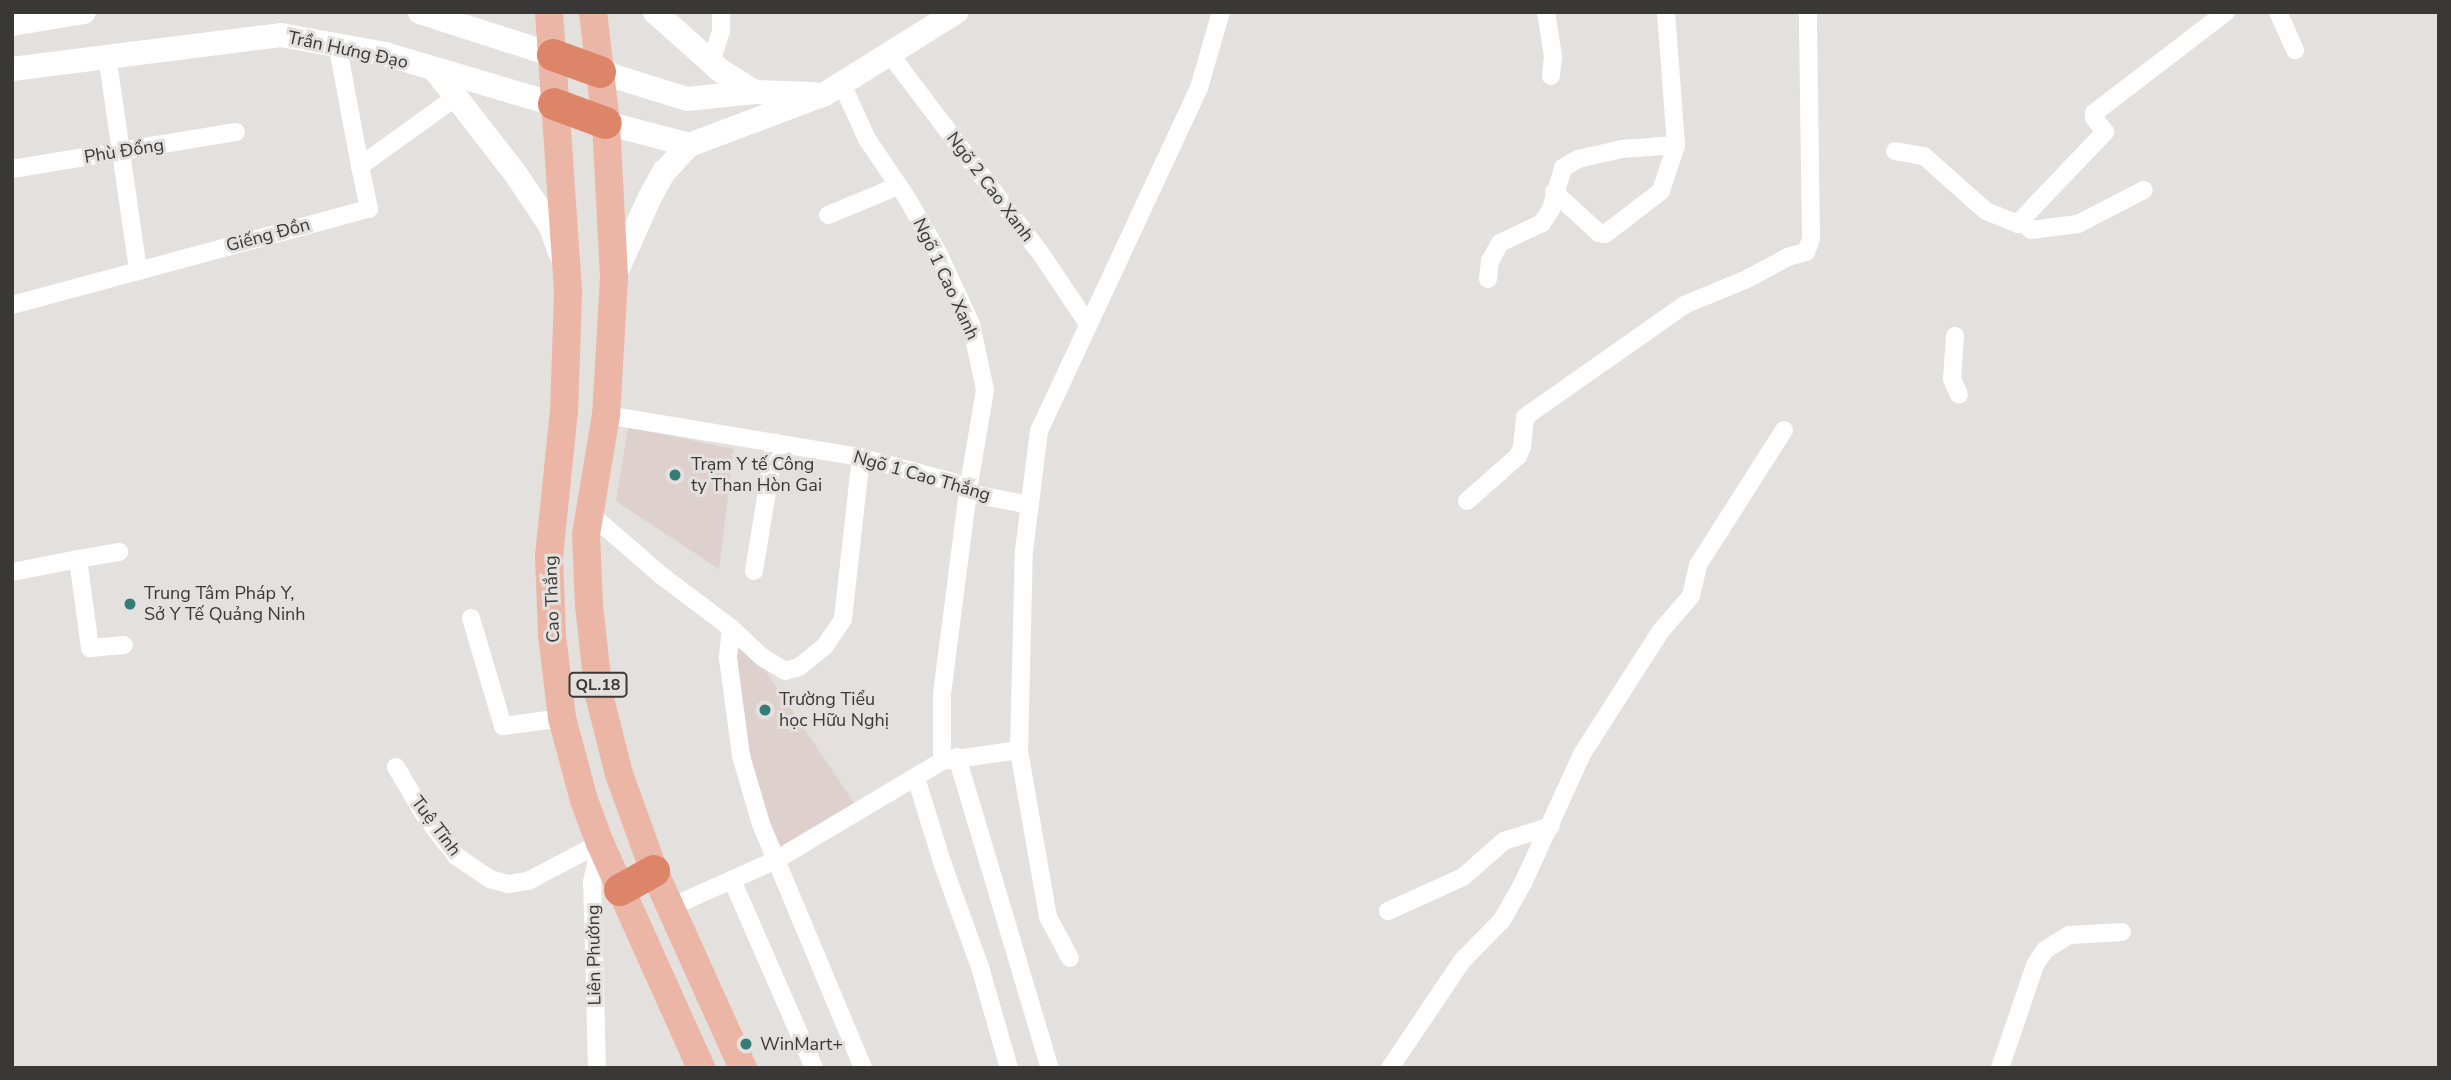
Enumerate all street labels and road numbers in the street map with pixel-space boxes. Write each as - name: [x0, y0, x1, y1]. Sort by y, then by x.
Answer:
- street label: Trần Hưng Đạo: [286, 27, 410, 73]
- street label: Ngõ 2 Cao Xanh: [942, 128, 1038, 246]
- street label: Phù Đổng: [83, 134, 165, 168]
- street label: Giếng Đồn: [224, 213, 312, 257]
- street label: Ngõ 1 Cao Xanh: [908, 215, 984, 343]
- street label: Ngõ 1 Cao Thắng: [851, 446, 993, 506]
- street label: Cao Thắng: [540, 555, 564, 643]
- road number: QL.18: [568, 672, 628, 698]
- street label: Tuệ Tĩnh: [407, 792, 465, 860]
- street label: Liên Phường: [582, 904, 606, 1006]

